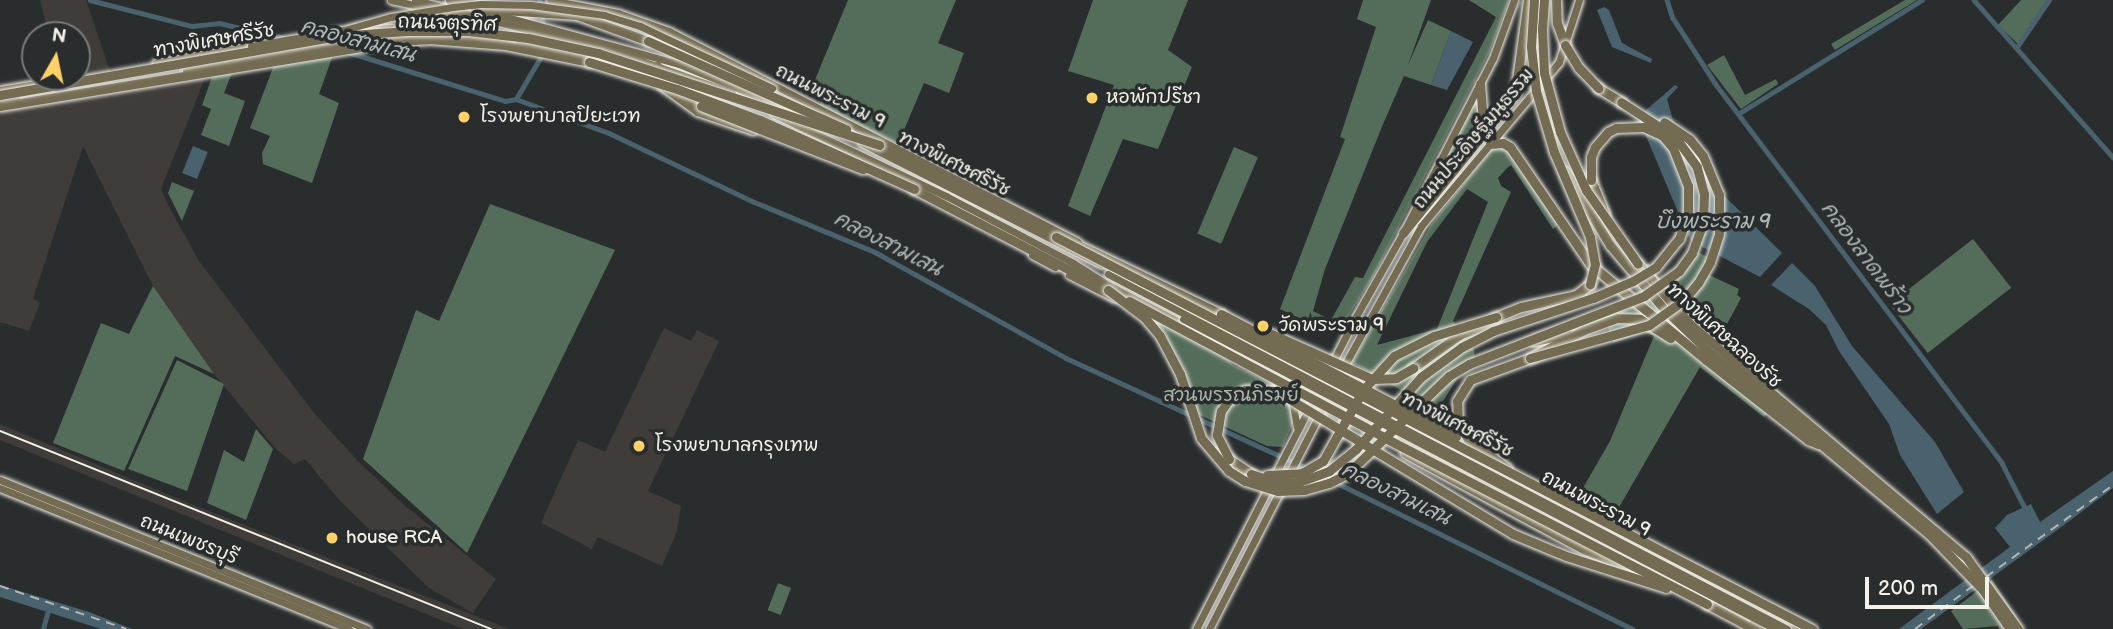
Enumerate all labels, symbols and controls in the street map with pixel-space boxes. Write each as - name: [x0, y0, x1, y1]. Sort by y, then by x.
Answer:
- street label: ถนนจตุรทิศ: [397, 11, 497, 37]
- water label: คลองสามเสน: [298, 14, 418, 68]
- street label: ทางพิเศษศรีรัช: [152, 19, 276, 63]
- north arrow: [21, 21, 91, 91]
- text: N: [50, 24, 68, 49]
- street label: ถนนพระราม 9: [771, 60, 889, 134]
- street label: ถนนประดิษฐ์มนูธรรม: [1409, 64, 1539, 214]
- place label: หอพักปรีชา: [1106, 87, 1201, 109]
- marker: หอพักปรีชา: [1084, 90, 1100, 106]
- place label: โรงพยาบาลปิยะเวท: [480, 106, 641, 128]
- marker: โรงพยาบาลปิยะเวท: [454, 107, 474, 127]
- street label: ทางพิเศษศรีรัช: [894, 126, 1014, 202]
- water label: คลองลาดพร้าว: [1816, 197, 1916, 319]
- water label: คลองสามเสน: [830, 206, 946, 282]
- water label: บึงพระราม 9: [1655, 209, 1771, 235]
- street label: ทางพิเศษฉลองรัช: [1662, 279, 1786, 393]
- place label: วัดพระราม 9: [1279, 315, 1384, 337]
- marker: วัดพระราม 9: [1253, 316, 1273, 336]
- park label: สวนพรรณภิรมย์: [1163, 385, 1299, 407]
- street label: ทางพิเศษศรีรัช: [1397, 387, 1517, 463]
- place label: โรงพยาบาลกรุงเทพ: [655, 435, 819, 457]
- marker: โรงพยาบาลกรุงเทพ: [629, 436, 649, 456]
- water label: คลองสามเสน: [1338, 457, 1454, 531]
- street label: ถนนพระราม 9: [1538, 466, 1654, 542]
- street label: ถนนเพชรบุรี: [137, 510, 241, 570]
- place label: house RCA: [346, 527, 442, 549]
- marker: house RCA: [324, 530, 340, 546]
- scale bar: [1868, 562, 1992, 606]
- text: 200 m: [1878, 576, 1938, 601]

